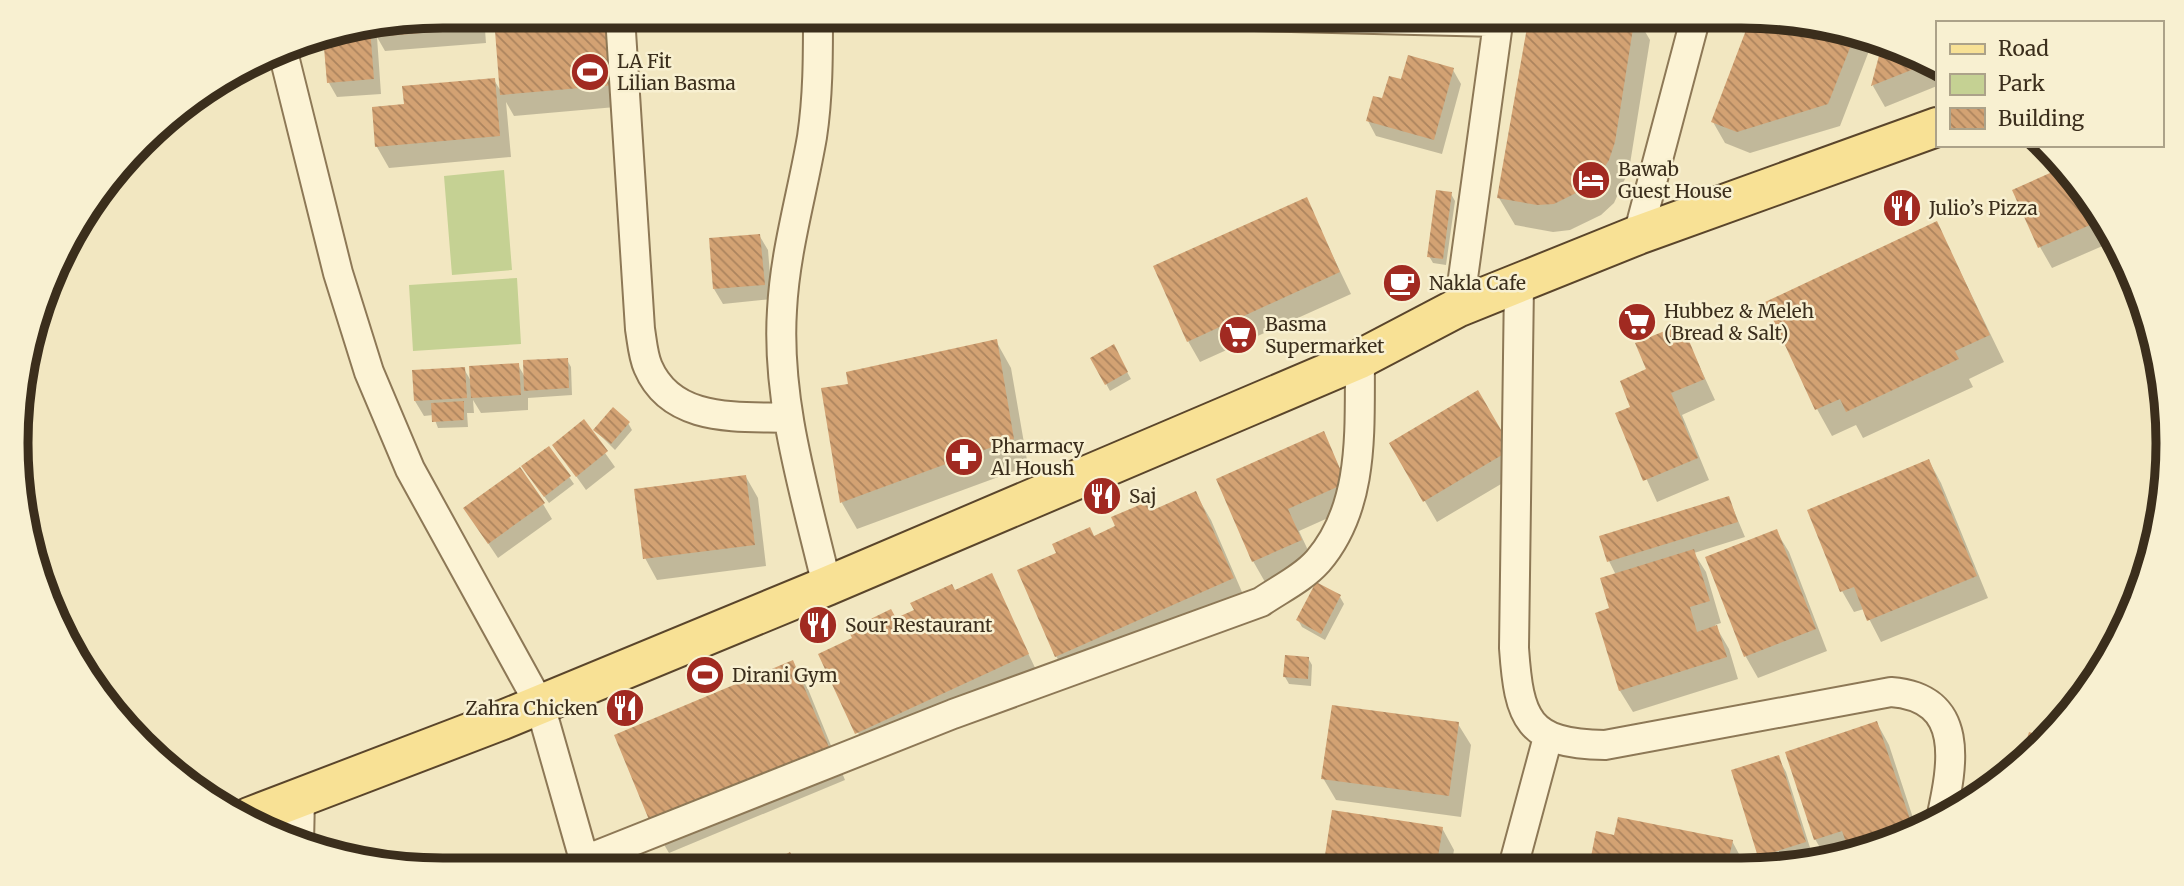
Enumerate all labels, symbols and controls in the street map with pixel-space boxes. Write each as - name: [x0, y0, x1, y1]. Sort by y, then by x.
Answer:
- legend: [1936, 21, 2163, 147]
- text: Road: [1998, 35, 2049, 62]
- place label: LA Fit Lilian Basma: [617, 49, 736, 95]
- sports icon: LA Fit Lilian Basma: [569, 51, 611, 93]
- text: Park: [1998, 70, 2045, 97]
- text: Building: [1998, 105, 2085, 132]
- place label: Bawab Guest House: [1618, 157, 1732, 203]
- hotel icon: Bawab Guest House: [1570, 159, 1612, 201]
- restaurant icon: Julio’s Pizza: [1881, 187, 1923, 229]
- place label: Julio’s Pizza: [1928, 196, 2038, 220]
- cafe icon: Nakla Cafe: [1381, 262, 1423, 304]
- place label: Nakla Cafe: [1429, 271, 1526, 295]
- place label: Hubbez & Meleh (Bread & Salt): [1664, 299, 1814, 345]
- supermarket icon: Hubbez & Meleh (Bread & Salt): [1616, 301, 1658, 343]
- place label: Basma Supermarket: [1265, 312, 1385, 358]
- supermarket icon: Basma Supermarket: [1217, 314, 1259, 356]
- place label: Pharmacy Al Housh: [990, 434, 1084, 480]
- pharmacy icon: Pharmacy Al Housh: [943, 436, 985, 478]
- restaurant icon: Saj: [1081, 475, 1123, 517]
- place label: Saj: [1129, 484, 1157, 508]
- restaurant icon: Sour Restaurant: [797, 604, 839, 646]
- place label: Sour Restaurant: [845, 613, 993, 637]
- sports icon: Dirani Gym: [684, 654, 726, 696]
- place label: Dirani Gym: [732, 663, 838, 687]
- restaurant icon: Zahra Chicken: [604, 687, 646, 729]
- place label: Zahra Chicken: [465, 696, 598, 720]

